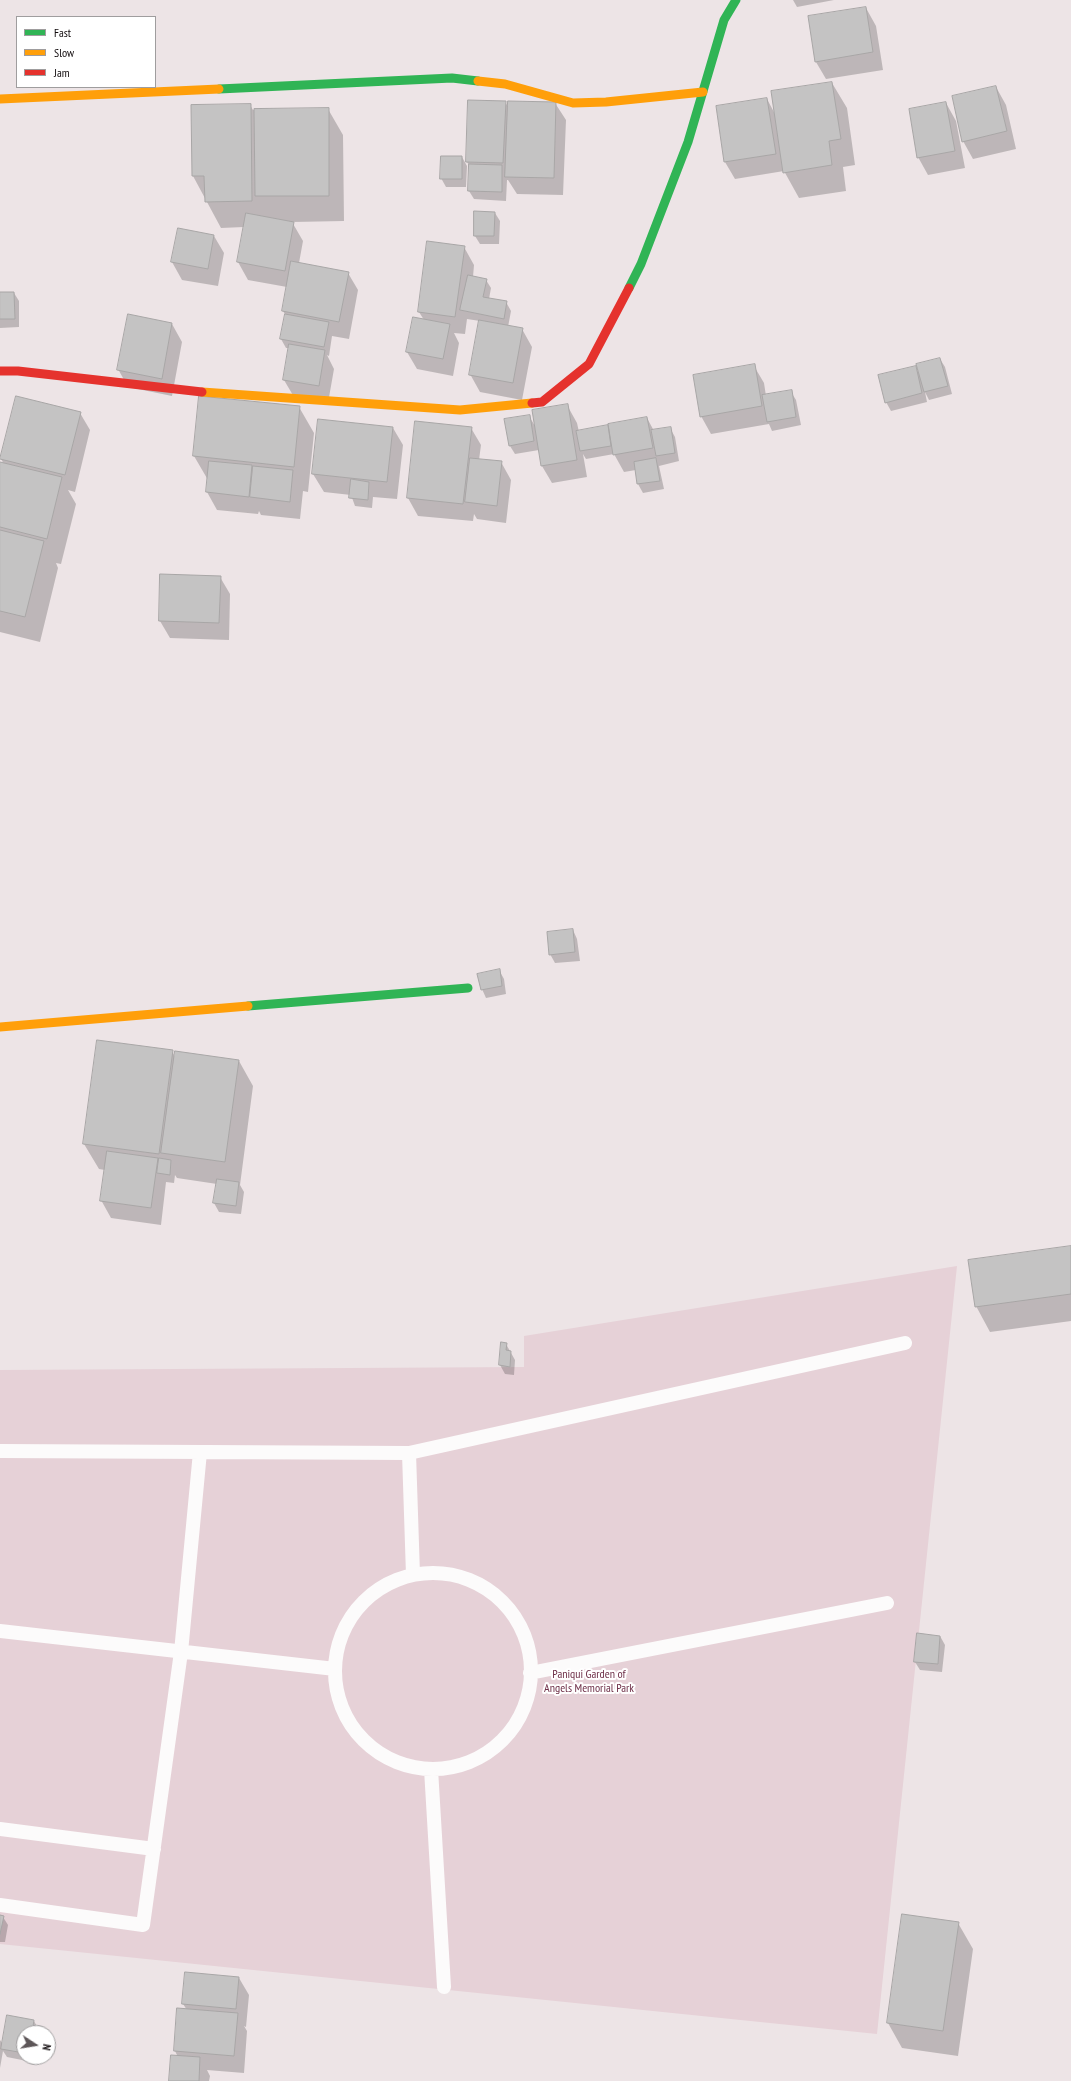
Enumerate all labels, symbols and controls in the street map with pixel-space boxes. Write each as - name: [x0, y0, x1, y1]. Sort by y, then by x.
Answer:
- legend: [16, 16, 156, 88]
- text: Fast: [54, 25, 71, 40]
- text: Slow: [54, 45, 74, 60]
- text: Jam: [54, 65, 70, 80]
- park label: Paniqui Garden of Angels Memorial Park: [544, 1668, 634, 1696]
- north arrow: [16, 2025, 56, 2065]
- text: N: [39, 2043, 54, 2052]

